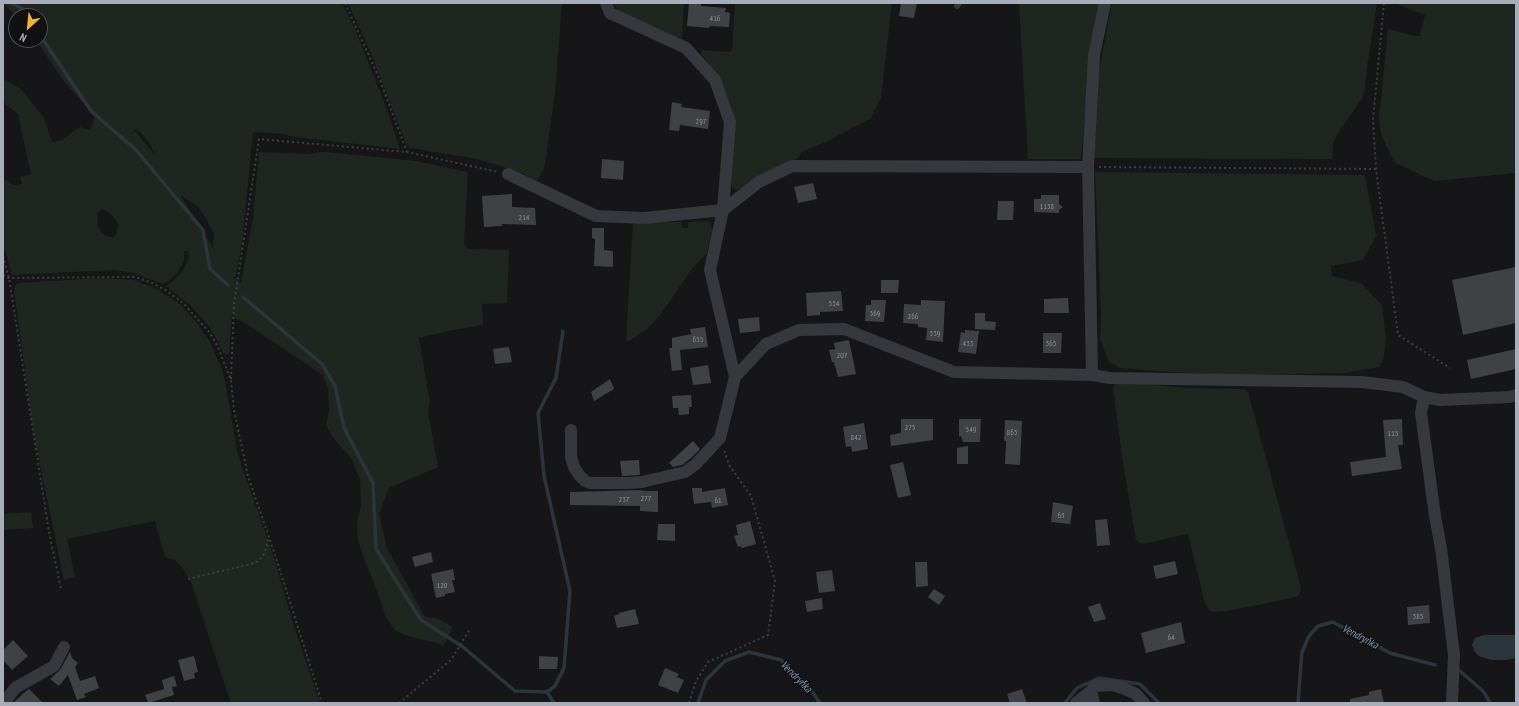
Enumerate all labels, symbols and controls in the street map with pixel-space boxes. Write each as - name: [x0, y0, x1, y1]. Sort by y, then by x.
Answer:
- north arrow: [8, 8, 48, 48]
- house number: 416: [710, 14, 720, 24]
- text: N: [17, 30, 29, 45]
- house number: 297: [696, 117, 706, 127]
- house number: 1158: [1040, 202, 1054, 212]
- house number: 214: [519, 213, 529, 223]
- house number: 554: [829, 299, 839, 309]
- house number: 369: [870, 309, 880, 319]
- house number: 266: [908, 312, 918, 322]
- house number: 539: [930, 329, 940, 339]
- house number: 655: [693, 335, 703, 345]
- house number: 433: [963, 339, 973, 349]
- house number: 365: [1046, 339, 1056, 349]
- house number: 207: [837, 351, 847, 361]
- house number: 275: [905, 423, 915, 433]
- house number: 549: [966, 425, 976, 435]
- house number: 863: [1007, 428, 1017, 438]
- house number: 115: [1388, 429, 1398, 439]
- house number: 842: [851, 433, 861, 443]
- house number: 277: [641, 494, 651, 504]
- house number: 237: [619, 495, 629, 505]
- house number: 61: [714, 496, 722, 506]
- house number: 63: [1057, 511, 1065, 521]
- house number: 120: [437, 581, 447, 591]
- house number: 385: [1413, 612, 1423, 622]
- water label: Vendryňka: [1340, 622, 1380, 652]
- house number: 64: [1167, 633, 1175, 643]
- water label: Vendryňka: [777, 658, 815, 696]

